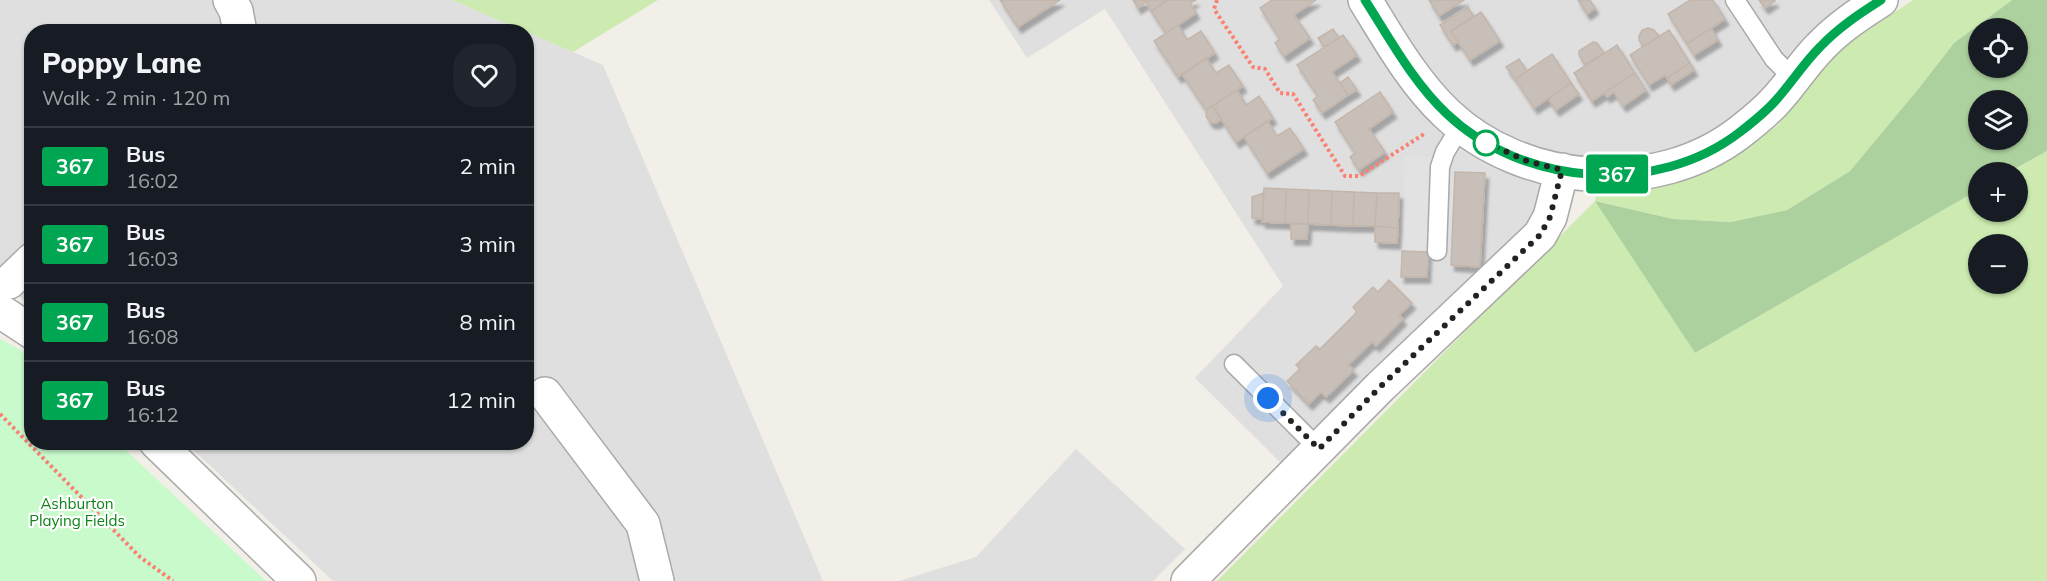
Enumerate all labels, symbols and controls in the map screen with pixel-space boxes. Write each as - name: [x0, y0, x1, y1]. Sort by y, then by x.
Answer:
- map controls: [1968, 18, 2028, 294]
- button: locate: [1968, 18, 2028, 78]
- button: heart: [453, 44, 516, 107]
- text: Poppy Lane: [42, 45, 202, 80]
- text: Walk · 2 min · 120 m: [42, 85, 230, 110]
- button: layers: [1968, 90, 2028, 150]
- unlabelled marker: [1473, 130, 1499, 156]
- text: Bus: [126, 140, 165, 168]
- text: 2 min: [460, 152, 516, 180]
- text: 367: [56, 153, 94, 179]
- line badge: 367: [1582, 154, 1652, 194]
- text: 367: [1598, 161, 1636, 187]
- button: +: [1968, 162, 2028, 222]
- text: 16:02: [126, 168, 179, 193]
- text: Bus: [126, 218, 165, 246]
- text: 3 min: [460, 230, 516, 258]
- text: 367: [56, 231, 94, 257]
- button: −: [1968, 234, 2028, 294]
- text: 16:03: [126, 246, 179, 271]
- text: Bus: [126, 296, 165, 324]
- text: 8 min: [460, 308, 516, 336]
- text: 367: [56, 309, 94, 335]
- text: 16:08: [126, 324, 179, 349]
- text: Bus: [126, 374, 165, 402]
- your location: [1253, 383, 1283, 413]
- text: 12 min: [446, 386, 516, 414]
- text: 367: [56, 387, 94, 413]
- text: 16:12: [126, 402, 179, 427]
- park label: Ashburton Playing Fields: [29, 494, 125, 530]

